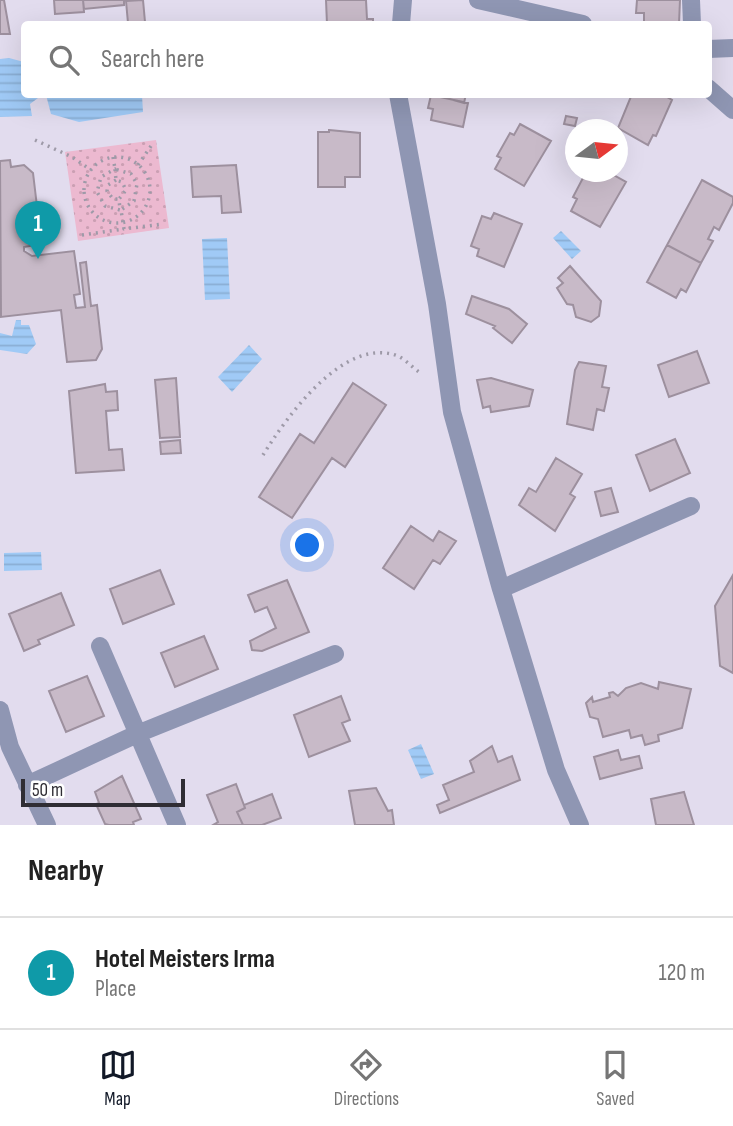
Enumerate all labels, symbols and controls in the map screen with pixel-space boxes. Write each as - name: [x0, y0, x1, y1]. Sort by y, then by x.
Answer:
- search box: [21, 21, 712, 98]
- icon: search: [45, 41, 83, 79]
- text: Search here: [101, 44, 204, 75]
- north arrow: [565, 119, 628, 182]
- pin: 1: [15, 201, 61, 259]
- your location: [290, 528, 324, 562]
- scale bar: [21, 776, 186, 808]
- text: 50 m: [32, 779, 63, 802]
- text: Nearby: [28, 853, 104, 889]
- text: Hotel Meisters Irma: [95, 944, 275, 975]
- text: 1: [46, 959, 56, 987]
- text: 120 m: [659, 959, 705, 987]
- text: Place: [95, 975, 136, 1003]
- tab: Map: [99, 1046, 137, 1111]
- tab: Directions: [334, 1046, 399, 1111]
- tab: Saved: [596, 1046, 634, 1111]

